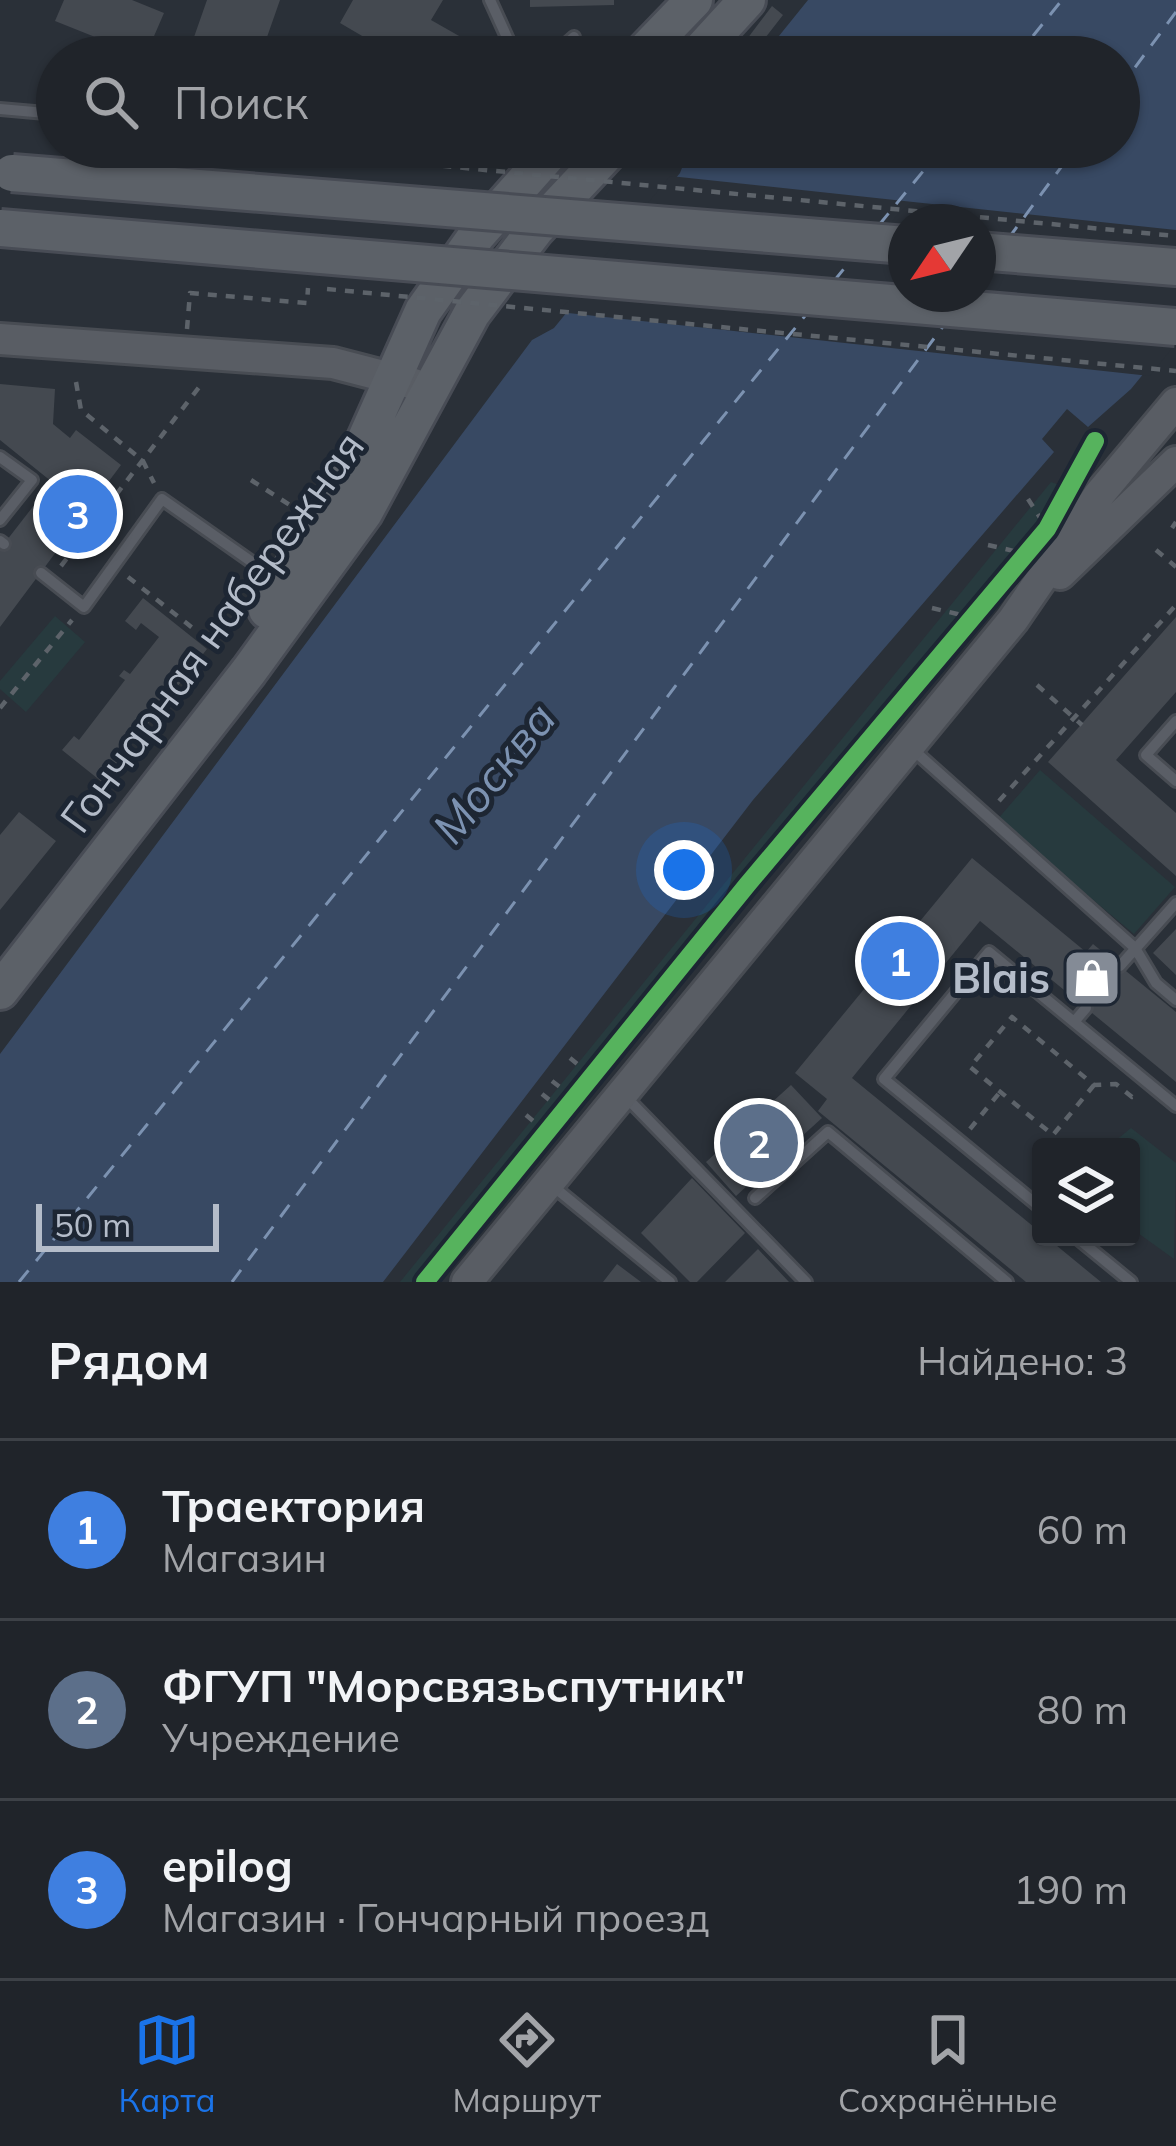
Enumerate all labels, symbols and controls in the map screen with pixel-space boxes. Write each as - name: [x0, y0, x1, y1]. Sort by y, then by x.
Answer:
- search box: [36, 36, 1140, 168]
- icon: search: [78, 69, 144, 135]
- text: Поиск: [174, 74, 308, 130]
- north arrow: [888, 204, 996, 312]
- street label: Гончарная набережная: [48, 421, 375, 842]
- pin: 3: [39, 469, 117, 559]
- water label: Москва: [420, 691, 567, 854]
- your location: [654, 840, 714, 900]
- pin: 1: [861, 916, 939, 1006]
- shop icon: Blais: [1061, 947, 1123, 1009]
- place label: Blais: [952, 951, 1050, 1004]
- pin: 2: [720, 1098, 798, 1188]
- map controls: [1032, 1138, 1140, 1246]
- button: layers: [1032, 1138, 1140, 1246]
- scale bar: [36, 1198, 219, 1251]
- text: 50 m: [54, 1204, 131, 1245]
- text: Рядом: [48, 1328, 210, 1392]
- text: Найдено: 3: [917, 1336, 1128, 1385]
- text: Траектория: [162, 1477, 425, 1533]
- text: 1: [75, 1505, 99, 1554]
- text: 60 m: [1037, 1505, 1128, 1554]
- text: Магазин: [162, 1533, 327, 1582]
- text: ФГУП "Морсвязьспутник": [162, 1657, 745, 1713]
- text: 2: [75, 1685, 99, 1734]
- text: 80 m: [1037, 1685, 1128, 1734]
- text: Учреждение: [162, 1713, 400, 1762]
- text: epilog: [162, 1837, 293, 1893]
- text: 3: [75, 1865, 99, 1914]
- text: 190 m: [1013, 1865, 1128, 1914]
- text: Магазин · Гончарный проезд: [162, 1893, 710, 1942]
- tab: Карта: [118, 2007, 216, 2120]
- tab: Маршрут: [453, 2007, 601, 2120]
- tab: Сохранённые: [838, 2007, 1058, 2120]

